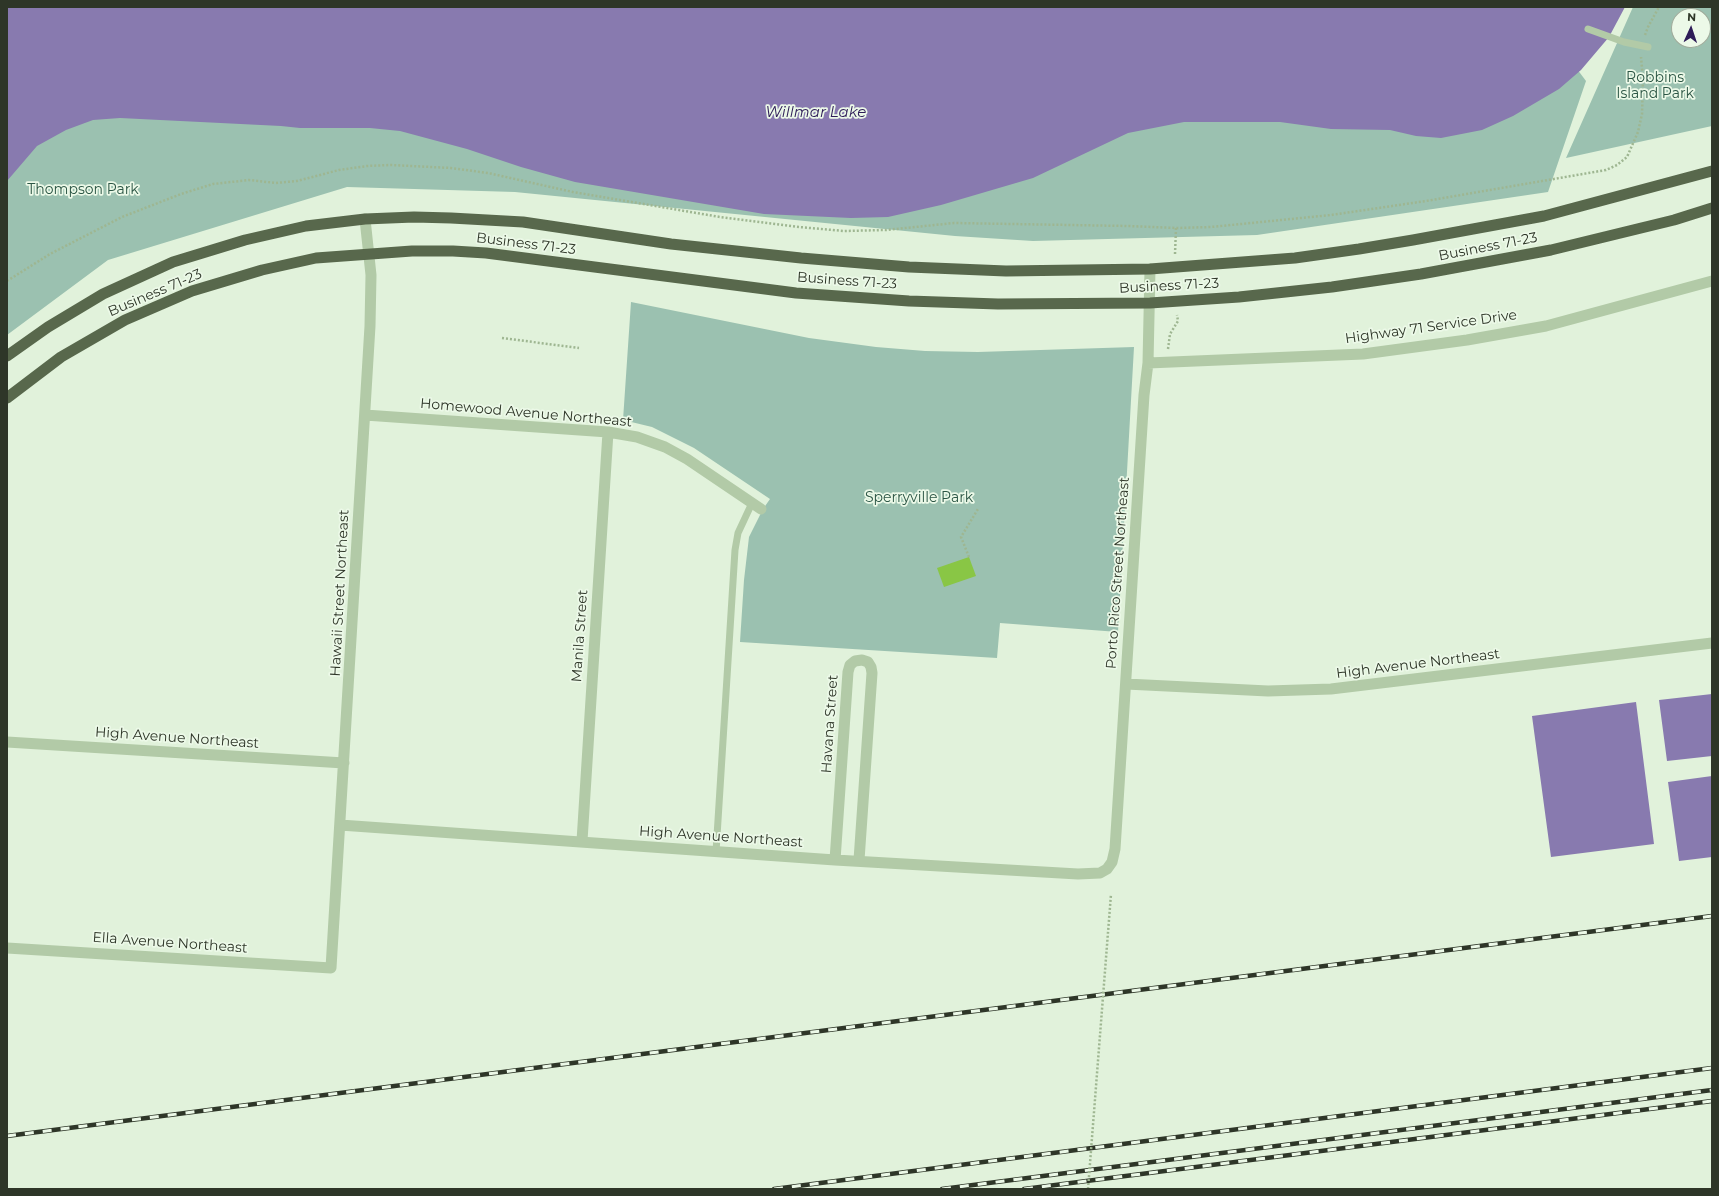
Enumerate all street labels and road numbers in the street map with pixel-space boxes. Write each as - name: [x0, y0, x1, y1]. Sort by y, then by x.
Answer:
- street label: Business 71-23: [1437, 229, 1539, 265]
- street label: Business 71-23: [475, 230, 577, 258]
- street label: Business 71-23: [106, 266, 204, 320]
- street label: Business 71-23: [796, 269, 898, 293]
- street label: Business 71-23: [1118, 275, 1220, 297]
- street label: Highway 71 Service Drive: [1344, 307, 1518, 347]
- street label: Homewood Avenue Northeast: [419, 395, 633, 431]
- street label: Porto Rico Street Northeast: [1103, 476, 1133, 670]
- street label: Hawaii Street Northeast: [327, 509, 353, 677]
- street label: Manila Street: [568, 589, 592, 683]
- street label: High Avenue Northeast: [1335, 646, 1501, 682]
- street label: Havana Street: [818, 674, 842, 774]
- street label: High Avenue Northeast: [94, 724, 260, 752]
- street label: High Avenue Northeast: [638, 823, 804, 851]
- street label: Ella Avenue Northeast: [92, 929, 248, 957]

